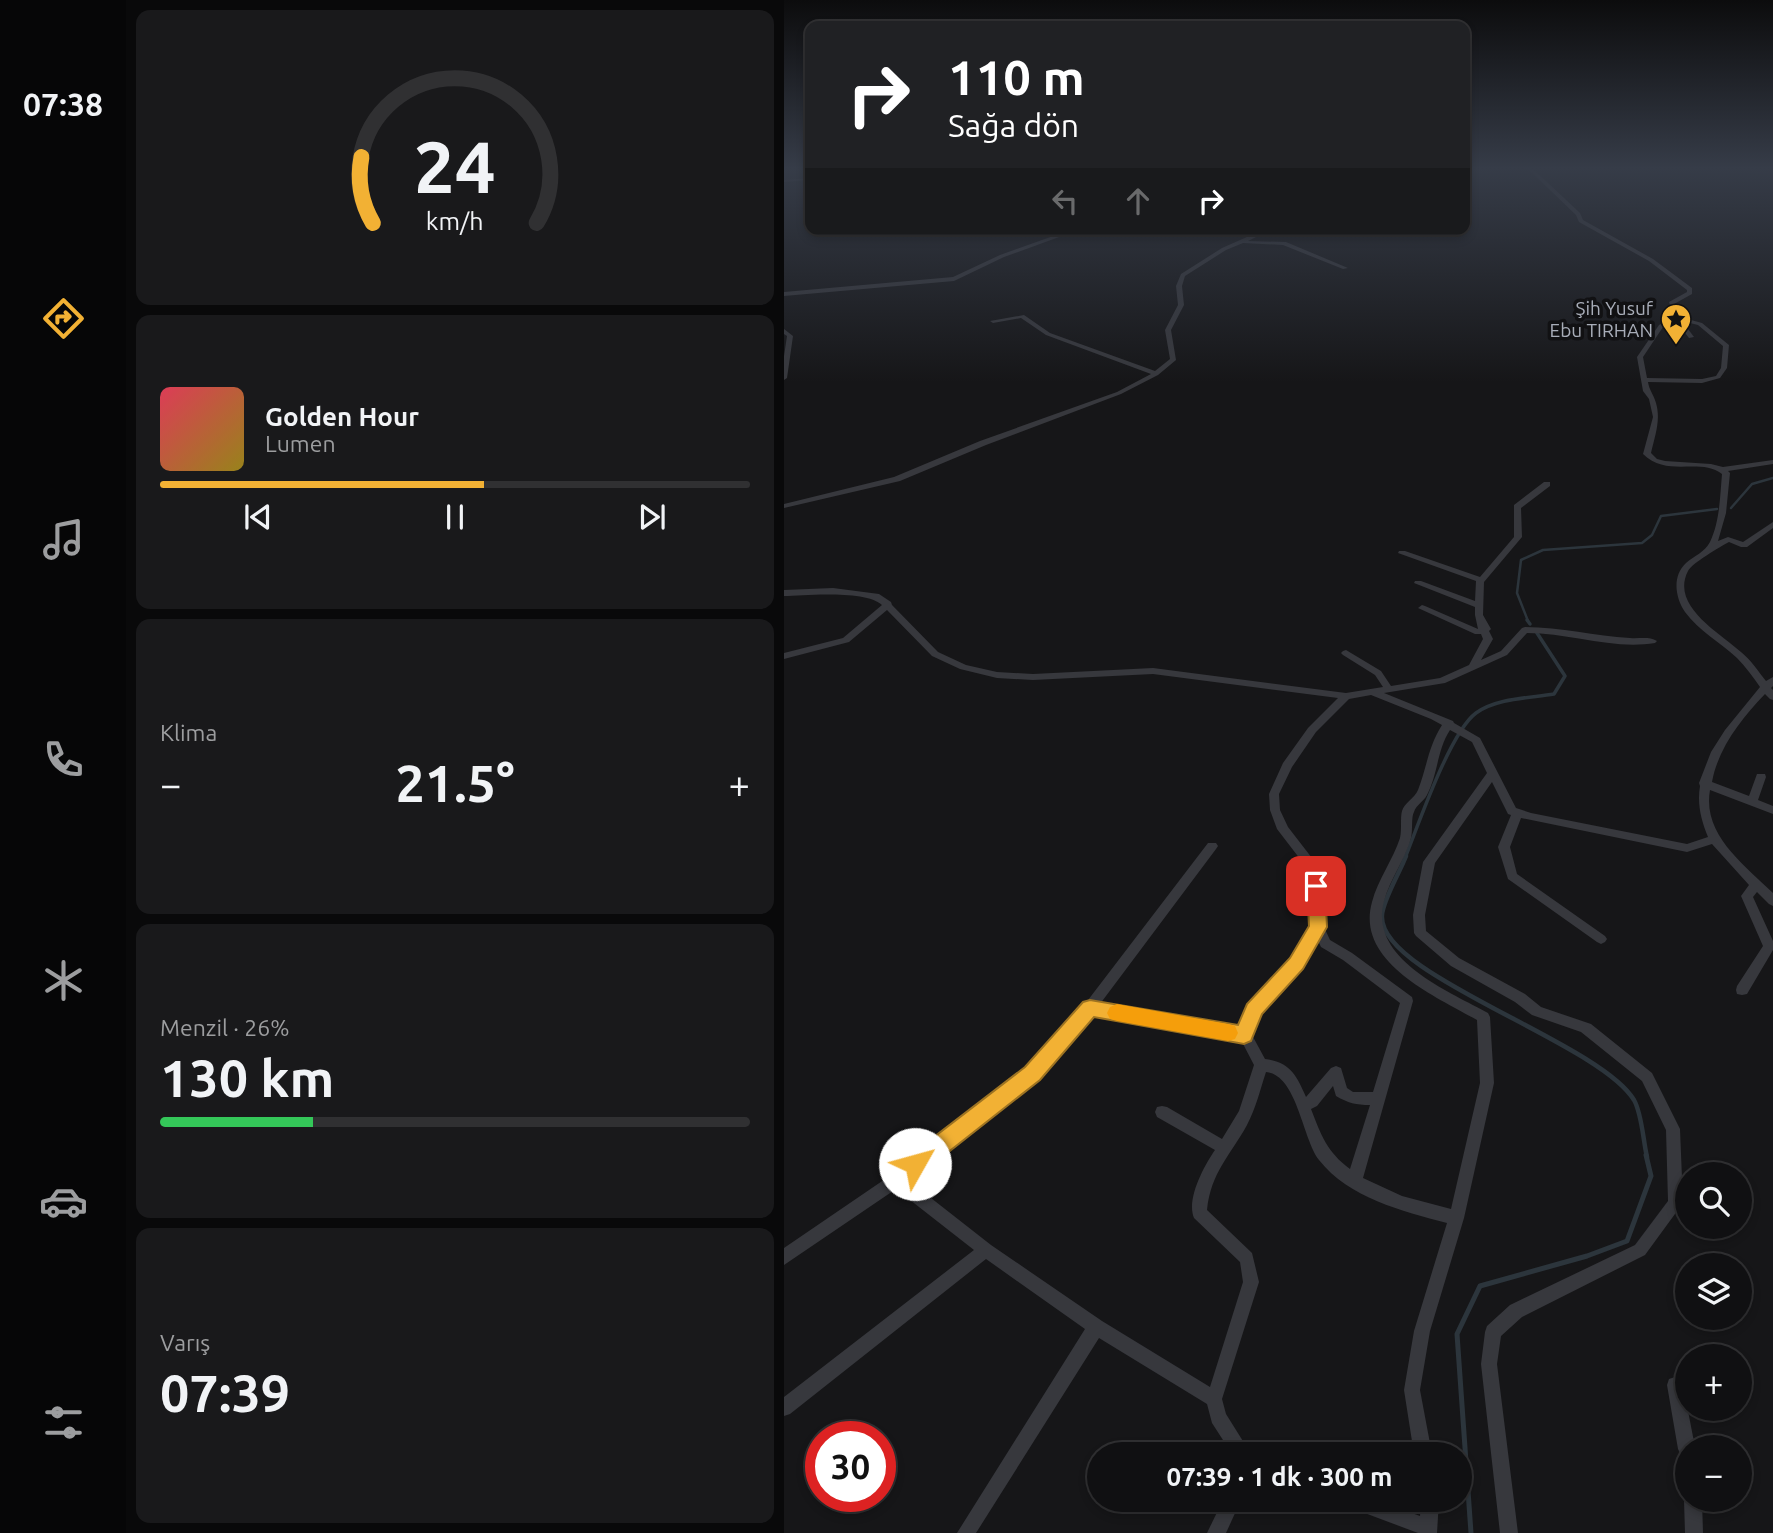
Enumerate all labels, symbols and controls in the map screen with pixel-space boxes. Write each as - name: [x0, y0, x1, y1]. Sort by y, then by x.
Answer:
- icon: right: [833, 49, 924, 140]
- text: 110 m: [948, 49, 1085, 104]
- text: 07:38: [23, 86, 103, 122]
- text: Sağa dön: [948, 107, 1079, 143]
- text: 24: [414, 126, 496, 208]
- icon: left: [1046, 182, 1084, 220]
- icon: ahead: [1119, 182, 1157, 220]
- icon: right: [1192, 182, 1230, 220]
- text: km/h: [426, 207, 484, 235]
- icon: directions: [39, 294, 88, 343]
- place label: Şih Yusuf Ebu TIRHAN: [1550, 297, 1654, 341]
- place icon: Şih Yusuf Ebu TIRHAN: [1659, 302, 1693, 346]
- text: Golden Hour: [265, 402, 419, 431]
- text: Lumen: [265, 431, 336, 456]
- icon: previous: [239, 498, 277, 536]
- icon: pause: [436, 498, 474, 536]
- icon: next: [633, 498, 671, 536]
- icon: music: [39, 515, 88, 564]
- text: Klima: [160, 720, 217, 745]
- icon: phone: [39, 735, 88, 784]
- text: 21.5°: [395, 754, 515, 812]
- text: −: [160, 763, 181, 805]
- text: +: [729, 763, 750, 805]
- pin: [1286, 856, 1346, 916]
- icon: arrive: [1297, 867, 1335, 905]
- icon: climate: [39, 956, 88, 1005]
- text: Menzil · 26%: [160, 1015, 290, 1040]
- text: 130 km: [160, 1049, 334, 1107]
- position arrow: [878, 1127, 952, 1201]
- map controls: [1675, 1162, 1752, 1512]
- button: search: [1675, 1162, 1752, 1239]
- icon: car: [39, 1177, 88, 1226]
- button: layers: [1675, 1253, 1752, 1330]
- text: Varış: [160, 1330, 210, 1355]
- button: +: [1675, 1344, 1752, 1421]
- text: 07:39: [160, 1364, 290, 1422]
- icon: filters: [39, 1398, 88, 1447]
- speed limit sign: 30: [805, 1421, 896, 1512]
- button: −: [1675, 1435, 1752, 1512]
- text: 07:39 · 1 dk · 300 m: [1166, 1462, 1393, 1491]

